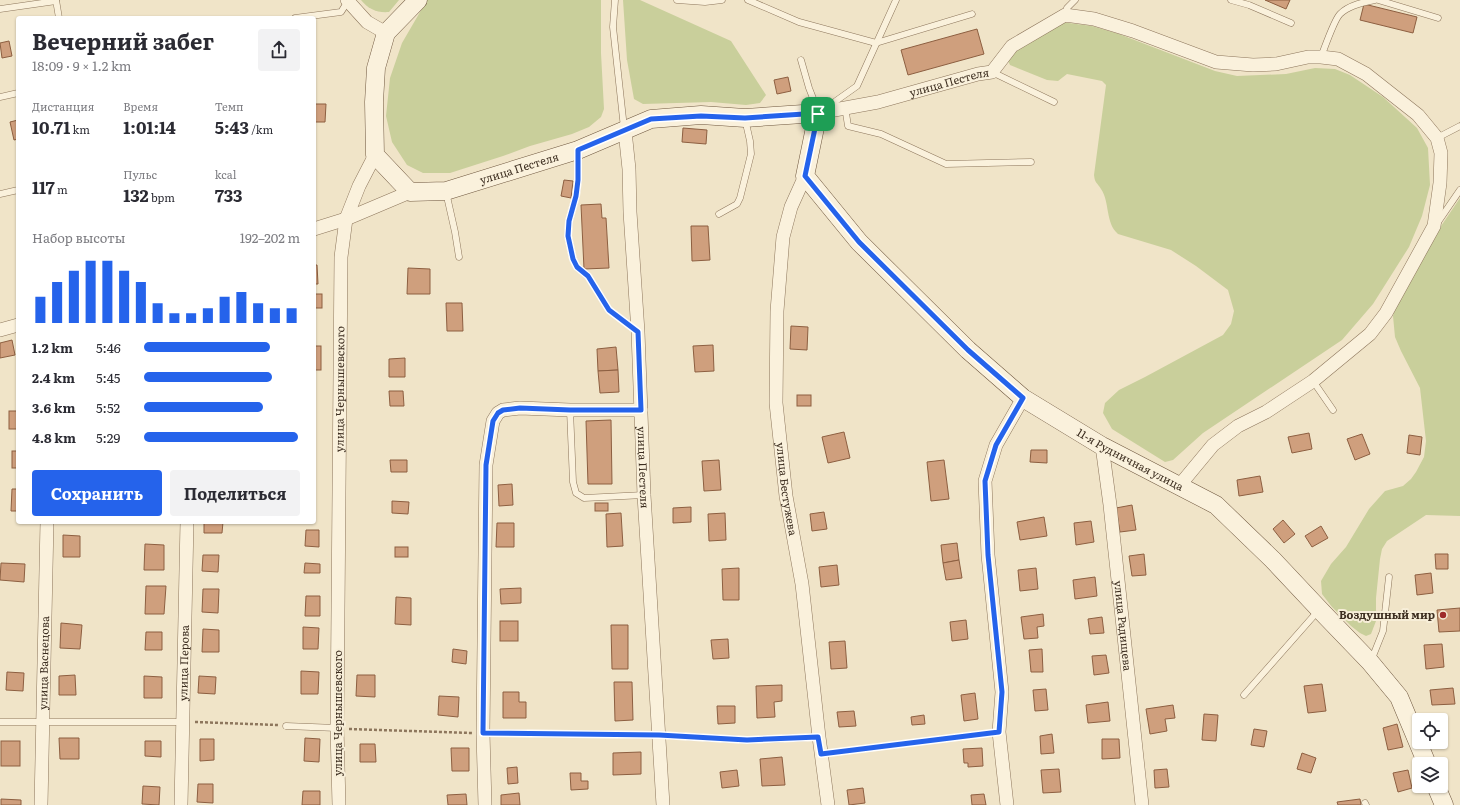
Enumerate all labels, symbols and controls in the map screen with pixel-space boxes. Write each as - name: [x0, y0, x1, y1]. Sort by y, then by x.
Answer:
- text: Вечерний забег: [32, 24, 214, 57]
- button: share: [258, 29, 300, 71]
- text: 18:09 · 9 × 1.2 km: [32, 56, 131, 75]
- street label: улица Пестеля: [907, 63, 990, 100]
- pin: [801, 97, 835, 131]
- text: Дистанция: [32, 98, 94, 114]
- text: Время: [123, 98, 158, 114]
- text: Темп: [215, 98, 244, 114]
- icon: arrive: [807, 103, 829, 125]
- text: 10.71: [32, 114, 70, 139]
- text: 1:01:14: [123, 114, 176, 139]
- text: 5:43: [215, 114, 249, 139]
- text: km: [70, 121, 90, 137]
- text: /km: [249, 121, 273, 137]
- street label: улица Пестеля: [477, 147, 561, 187]
- text: Пульс: [123, 166, 157, 182]
- text: kcal: [215, 166, 236, 182]
- text: 117: [32, 174, 55, 199]
- text: m: [55, 181, 68, 197]
- text: 132: [123, 182, 149, 207]
- text: 733: [215, 182, 242, 207]
- text: bpm: [149, 189, 175, 205]
- text: Набор высоты: [32, 228, 126, 247]
- text: 192–202 m: [240, 228, 300, 247]
- street label: улица Чернышевского: [330, 326, 347, 452]
- text: 1.2 km: [32, 338, 73, 357]
- text: 5:46: [96, 338, 121, 357]
- text: 2.4 km: [32, 368, 75, 387]
- text: 5:45: [96, 368, 120, 387]
- text: 3.6 km: [32, 398, 75, 417]
- text: 5:52: [96, 398, 120, 417]
- street label: 11-я Рудничная улица: [1074, 424, 1187, 494]
- street label: улица Пестеля: [634, 426, 654, 509]
- text: 4.8 km: [32, 428, 76, 447]
- text: 5:29: [96, 428, 120, 447]
- street label: улица Бестужева: [773, 441, 802, 537]
- button: Сохранить: [32, 470, 162, 516]
- button: Поделиться: [170, 470, 300, 516]
- street label: улица Радищева: [1111, 580, 1137, 672]
- place label: Воздушный мир: [1339, 606, 1435, 622]
- marker: Воздушный мир: [1438, 610, 1448, 620]
- street label: улица Васнецова: [34, 616, 52, 710]
- street label: улица Перова: [174, 625, 192, 701]
- street label: улица Чернышевского: [329, 650, 345, 776]
- map controls: [1412, 713, 1448, 793]
- button: locate: [1412, 713, 1448, 749]
- button: layers: [1412, 757, 1448, 793]

